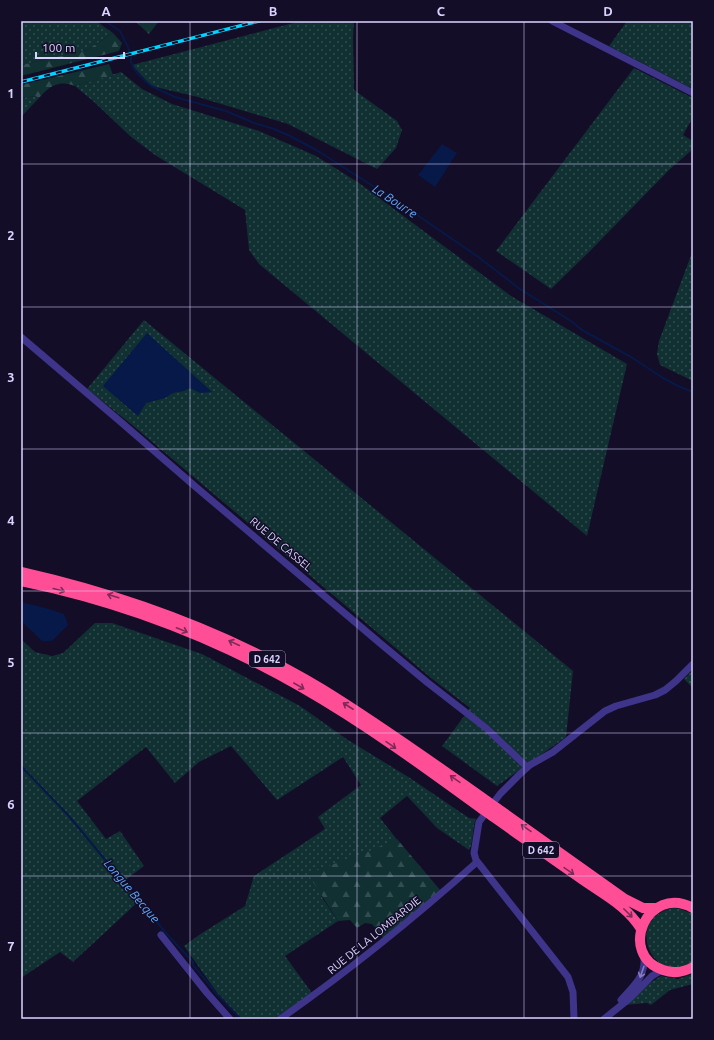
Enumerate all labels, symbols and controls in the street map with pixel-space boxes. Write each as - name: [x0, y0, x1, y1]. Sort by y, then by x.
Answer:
- text: A: [101, 4, 111, 18]
- text: B: [269, 4, 278, 18]
- text: C: [437, 4, 446, 18]
- text: D: [603, 4, 613, 18]
- scale bar: [36, 34, 124, 60]
- text: 100 m: [42, 41, 75, 54]
- text: 1: [7, 86, 15, 100]
- water label: La Bourre: [370, 182, 420, 220]
- text: 2: [7, 228, 15, 242]
- text: 3: [7, 370, 15, 384]
- text: 4: [7, 513, 15, 527]
- street label: RUE DE CASSEL: [248, 515, 315, 574]
- one-way arrow: [52, 586, 65, 594]
- one-way arrow: [107, 592, 120, 599]
- one-way arrow: [176, 627, 188, 634]
- one-way arrow: [228, 639, 240, 646]
- road number: D 642: [249, 651, 285, 667]
- text: 5: [7, 655, 15, 669]
- one-way arrow: [293, 683, 305, 691]
- one-way arrow: [342, 701, 354, 709]
- one-way arrow: [385, 741, 397, 749]
- one-way arrow: [450, 775, 461, 783]
- text: 6: [7, 797, 15, 811]
- one-way arrow: [520, 824, 531, 832]
- road number: D 642: [523, 842, 559, 858]
- water label: Longue Becque: [102, 857, 162, 925]
- one-way arrow: [564, 867, 575, 875]
- street label: RUE DE LA LOMBARDIE: [325, 894, 423, 976]
- one-way arrow: [623, 908, 633, 918]
- text: 7: [7, 939, 15, 953]
- one-way arrow: [638, 966, 645, 979]

